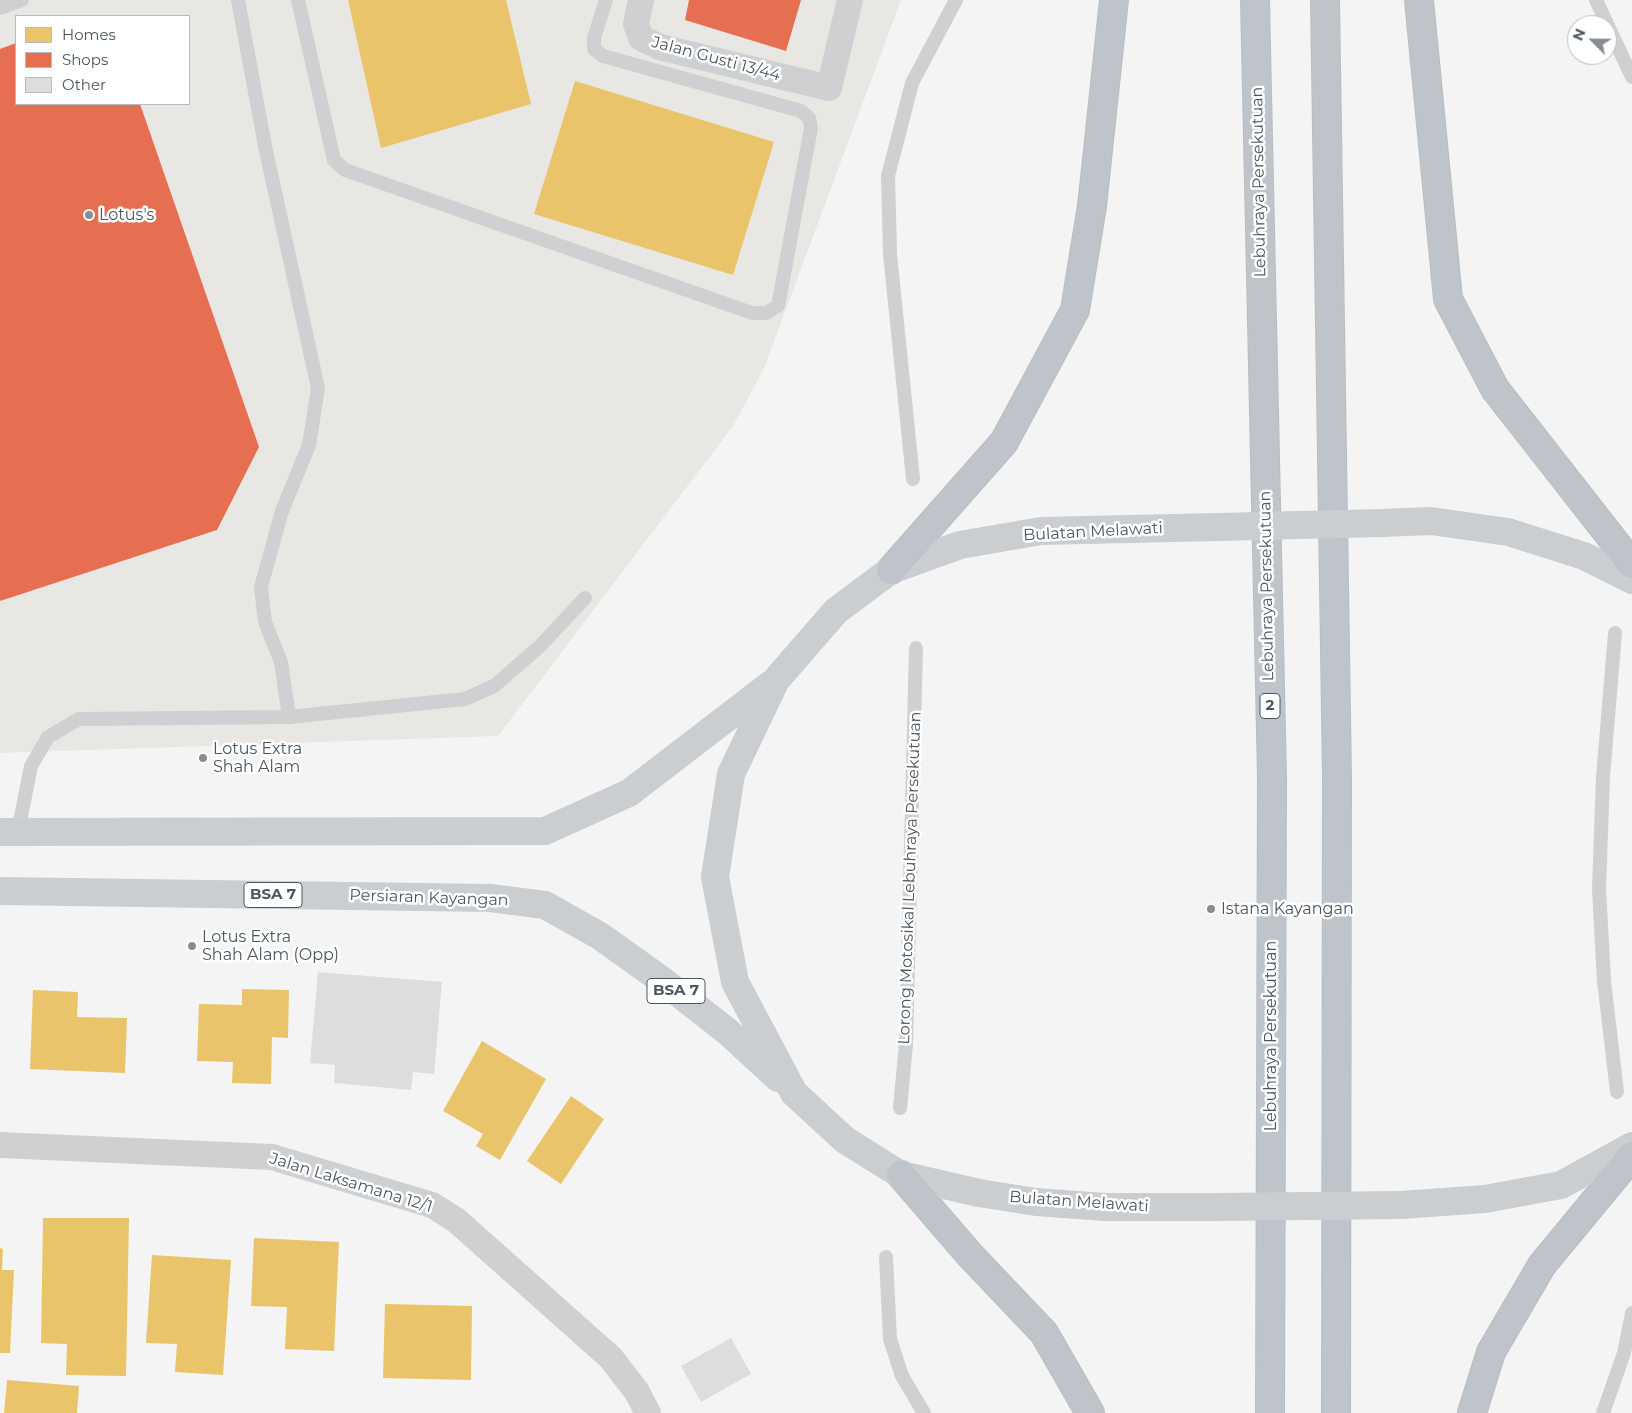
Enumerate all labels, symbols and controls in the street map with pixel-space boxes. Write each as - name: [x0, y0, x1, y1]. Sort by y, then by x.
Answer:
- legend: [15, 15, 190, 105]
- north arrow: [1567, 15, 1617, 65]
- text: Homes: [62, 25, 116, 44]
- text: N: [1569, 26, 1590, 43]
- street label: Jalan Gusti 13/44: [650, 33, 782, 85]
- text: Shops: [62, 50, 108, 69]
- text: Other: [62, 75, 106, 94]
- street label: Lebuhraya Persekutuan: [1248, 86, 1270, 278]
- place label: Lotus's: [99, 205, 154, 225]
- marker: Lotus's: [83, 209, 95, 221]
- street label: Lebuhraya Persekutuan: [1256, 490, 1278, 682]
- street label: Bulatan Melawati: [1023, 519, 1163, 545]
- road number: 2: [1260, 694, 1280, 718]
- street label: Lorong Motosikal Lebuhraya Persekutuan: [895, 711, 925, 1045]
- place label: Lotus Extra Shah Alam: [213, 739, 302, 777]
- marker: Lotus Extra Shah Alam: [197, 752, 209, 764]
- road number: BSA 7: [244, 882, 302, 908]
- street label: Persiaran Kayangan: [349, 886, 509, 910]
- place label: Istana Kayangan: [1221, 899, 1354, 919]
- marker: Istana Kayangan: [1205, 903, 1217, 915]
- place label: Lotus Extra Shah Alam (Opp): [202, 927, 339, 965]
- marker: Lotus Extra Shah Alam (Opp): [186, 940, 198, 952]
- street label: Lebuhraya Persekutuan: [1261, 941, 1281, 1131]
- road number: BSA 7: [647, 978, 705, 1004]
- street label: Jalan Laksamana 12/1: [267, 1149, 435, 1217]
- street label: Bulatan Melawati: [1009, 1188, 1149, 1216]

